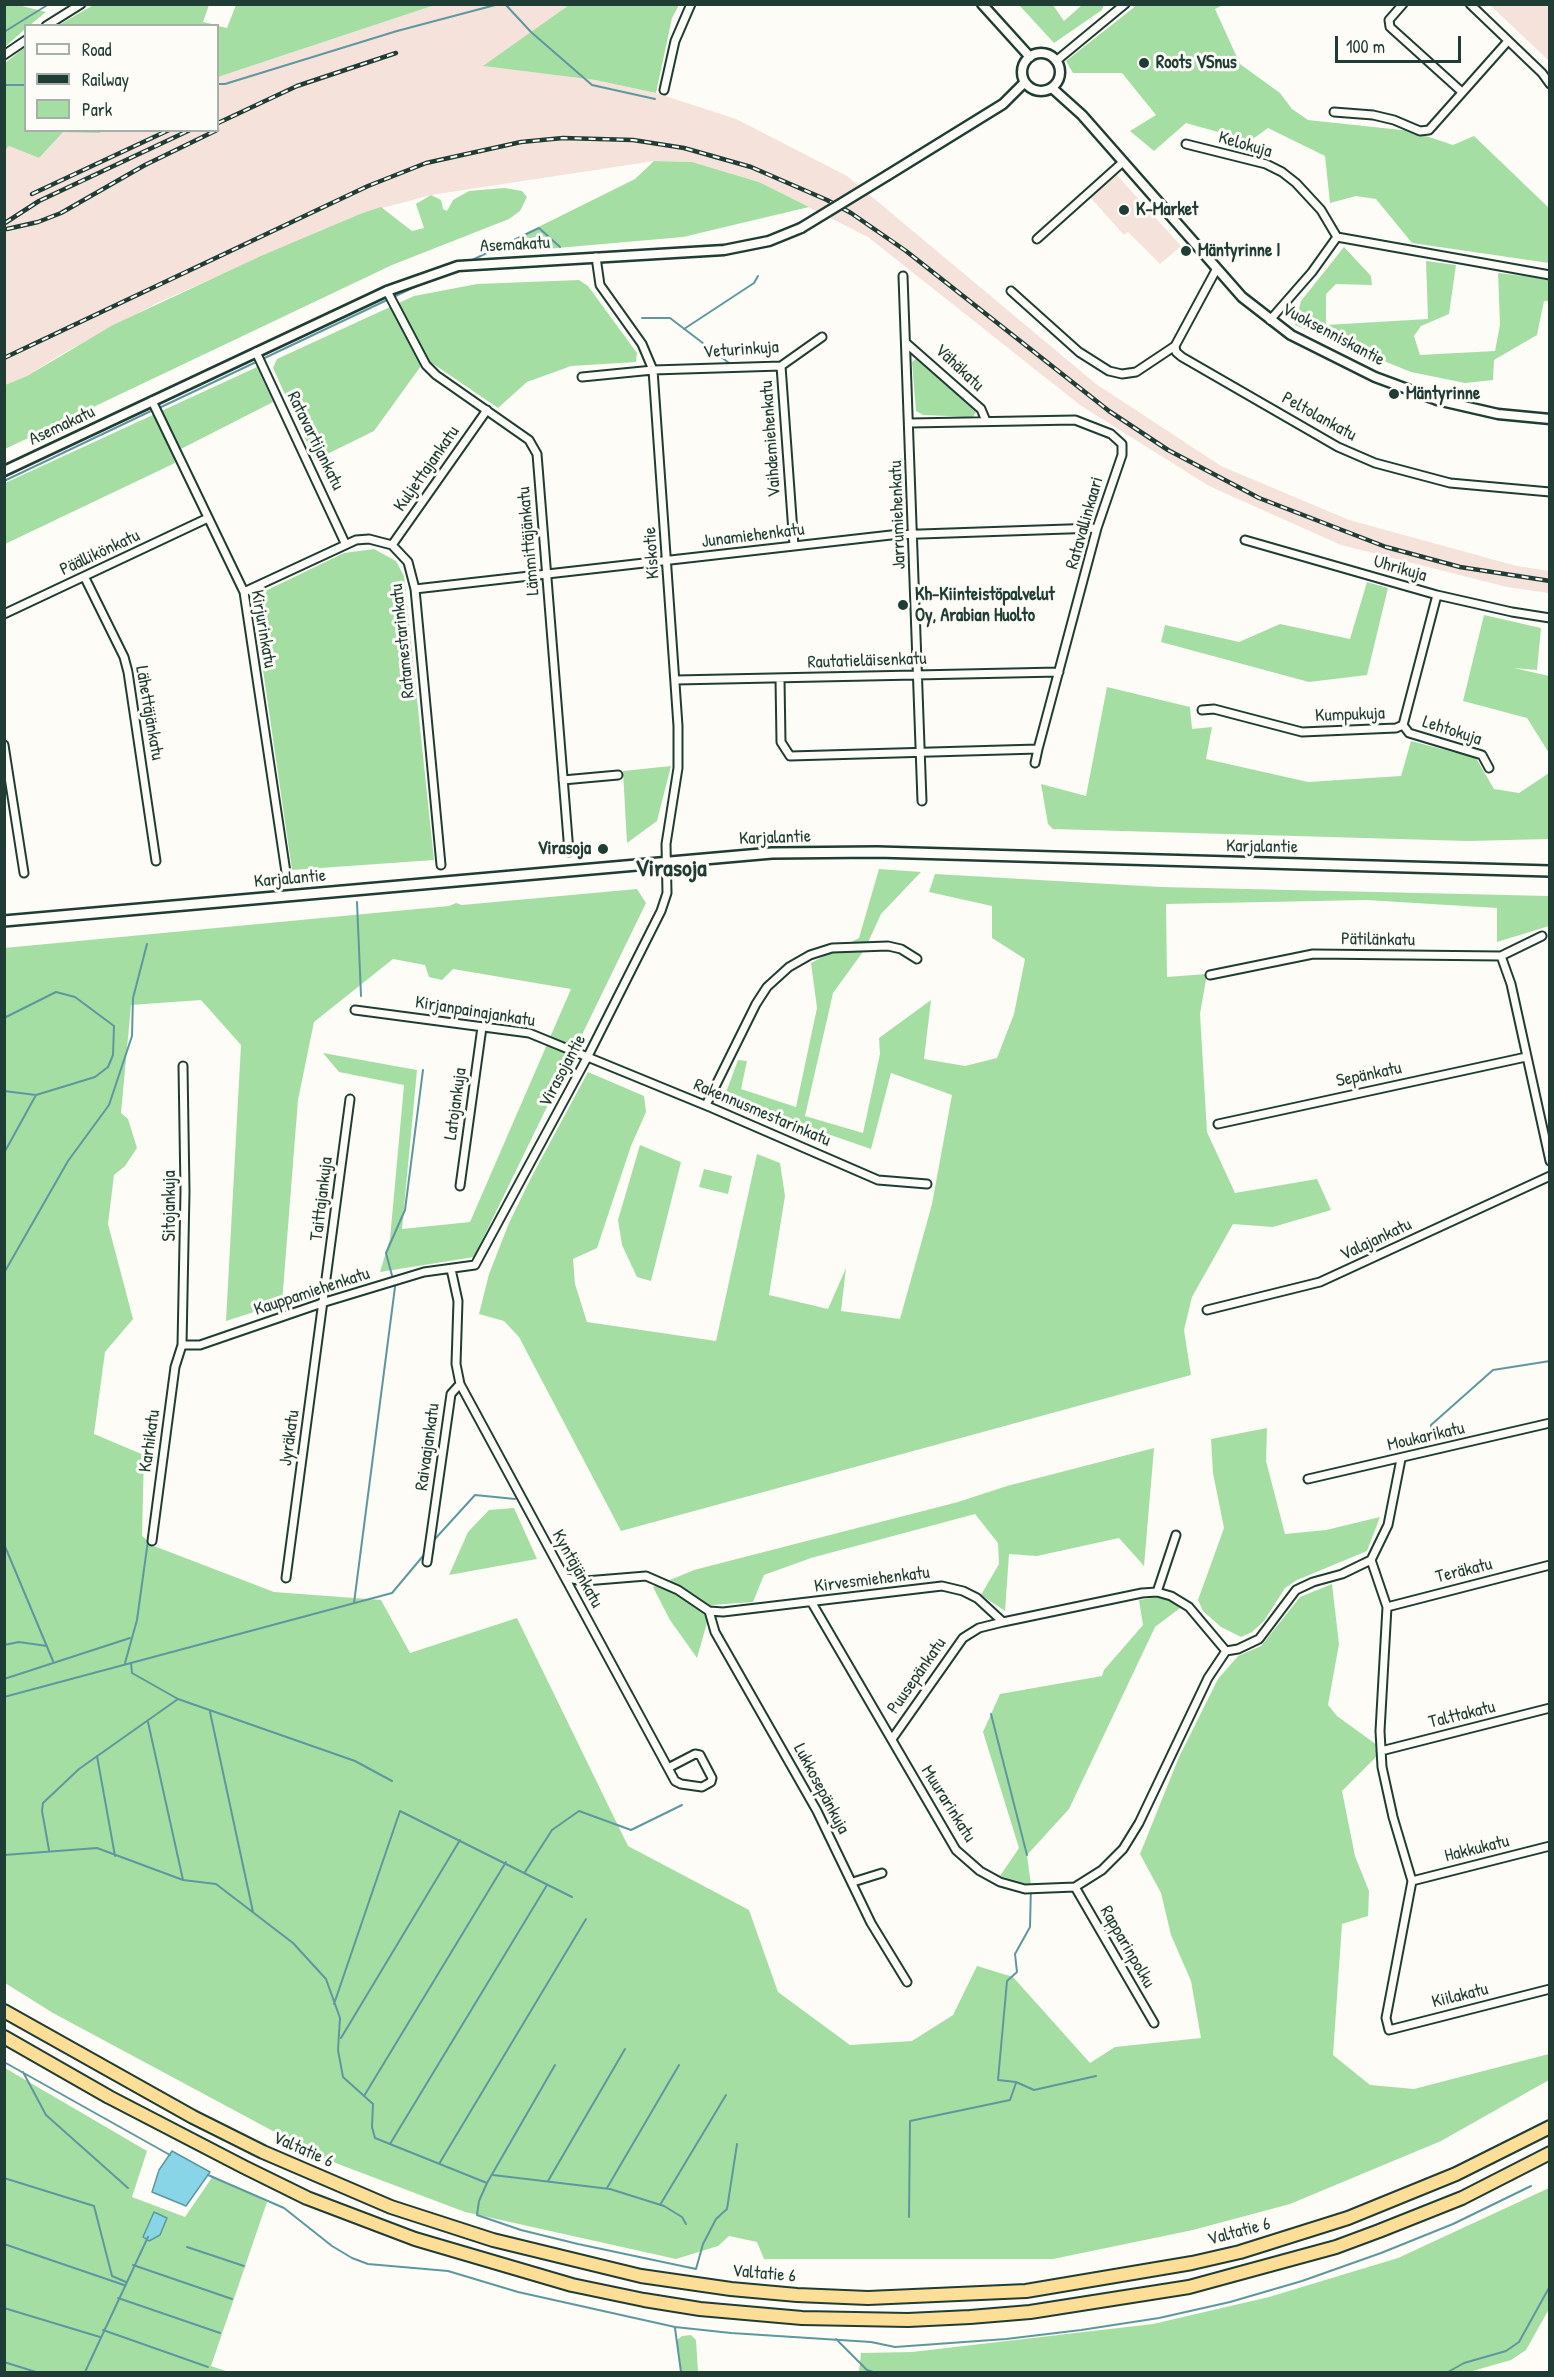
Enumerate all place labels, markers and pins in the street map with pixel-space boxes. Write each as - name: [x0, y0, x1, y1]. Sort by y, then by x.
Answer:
- place label: Roots VSnus: [1156, 52, 1237, 74]
- marker: Roots VSnus: [1137, 56, 1151, 70]
- place label: K-Market: [1136, 199, 1198, 221]
- marker: K-Market: [1117, 203, 1131, 217]
- place label: Mäntyrinne I: [1198, 240, 1280, 262]
- marker: Mäntyrinne I: [1179, 244, 1193, 258]
- place label: Mäntyrinne: [1406, 383, 1480, 405]
- marker: Mäntyrinne: [1387, 387, 1401, 401]
- place label: Kh-Kiinteistöpalvelut Oy, Arabian Huolto: [915, 584, 1055, 626]
- marker: Kh-Kiinteistöpalvelut Oy, Arabian Huolto: [896, 598, 910, 612]
- place label: Virasoja: [537, 838, 591, 860]
- marker: Virasoja: [596, 842, 610, 856]

